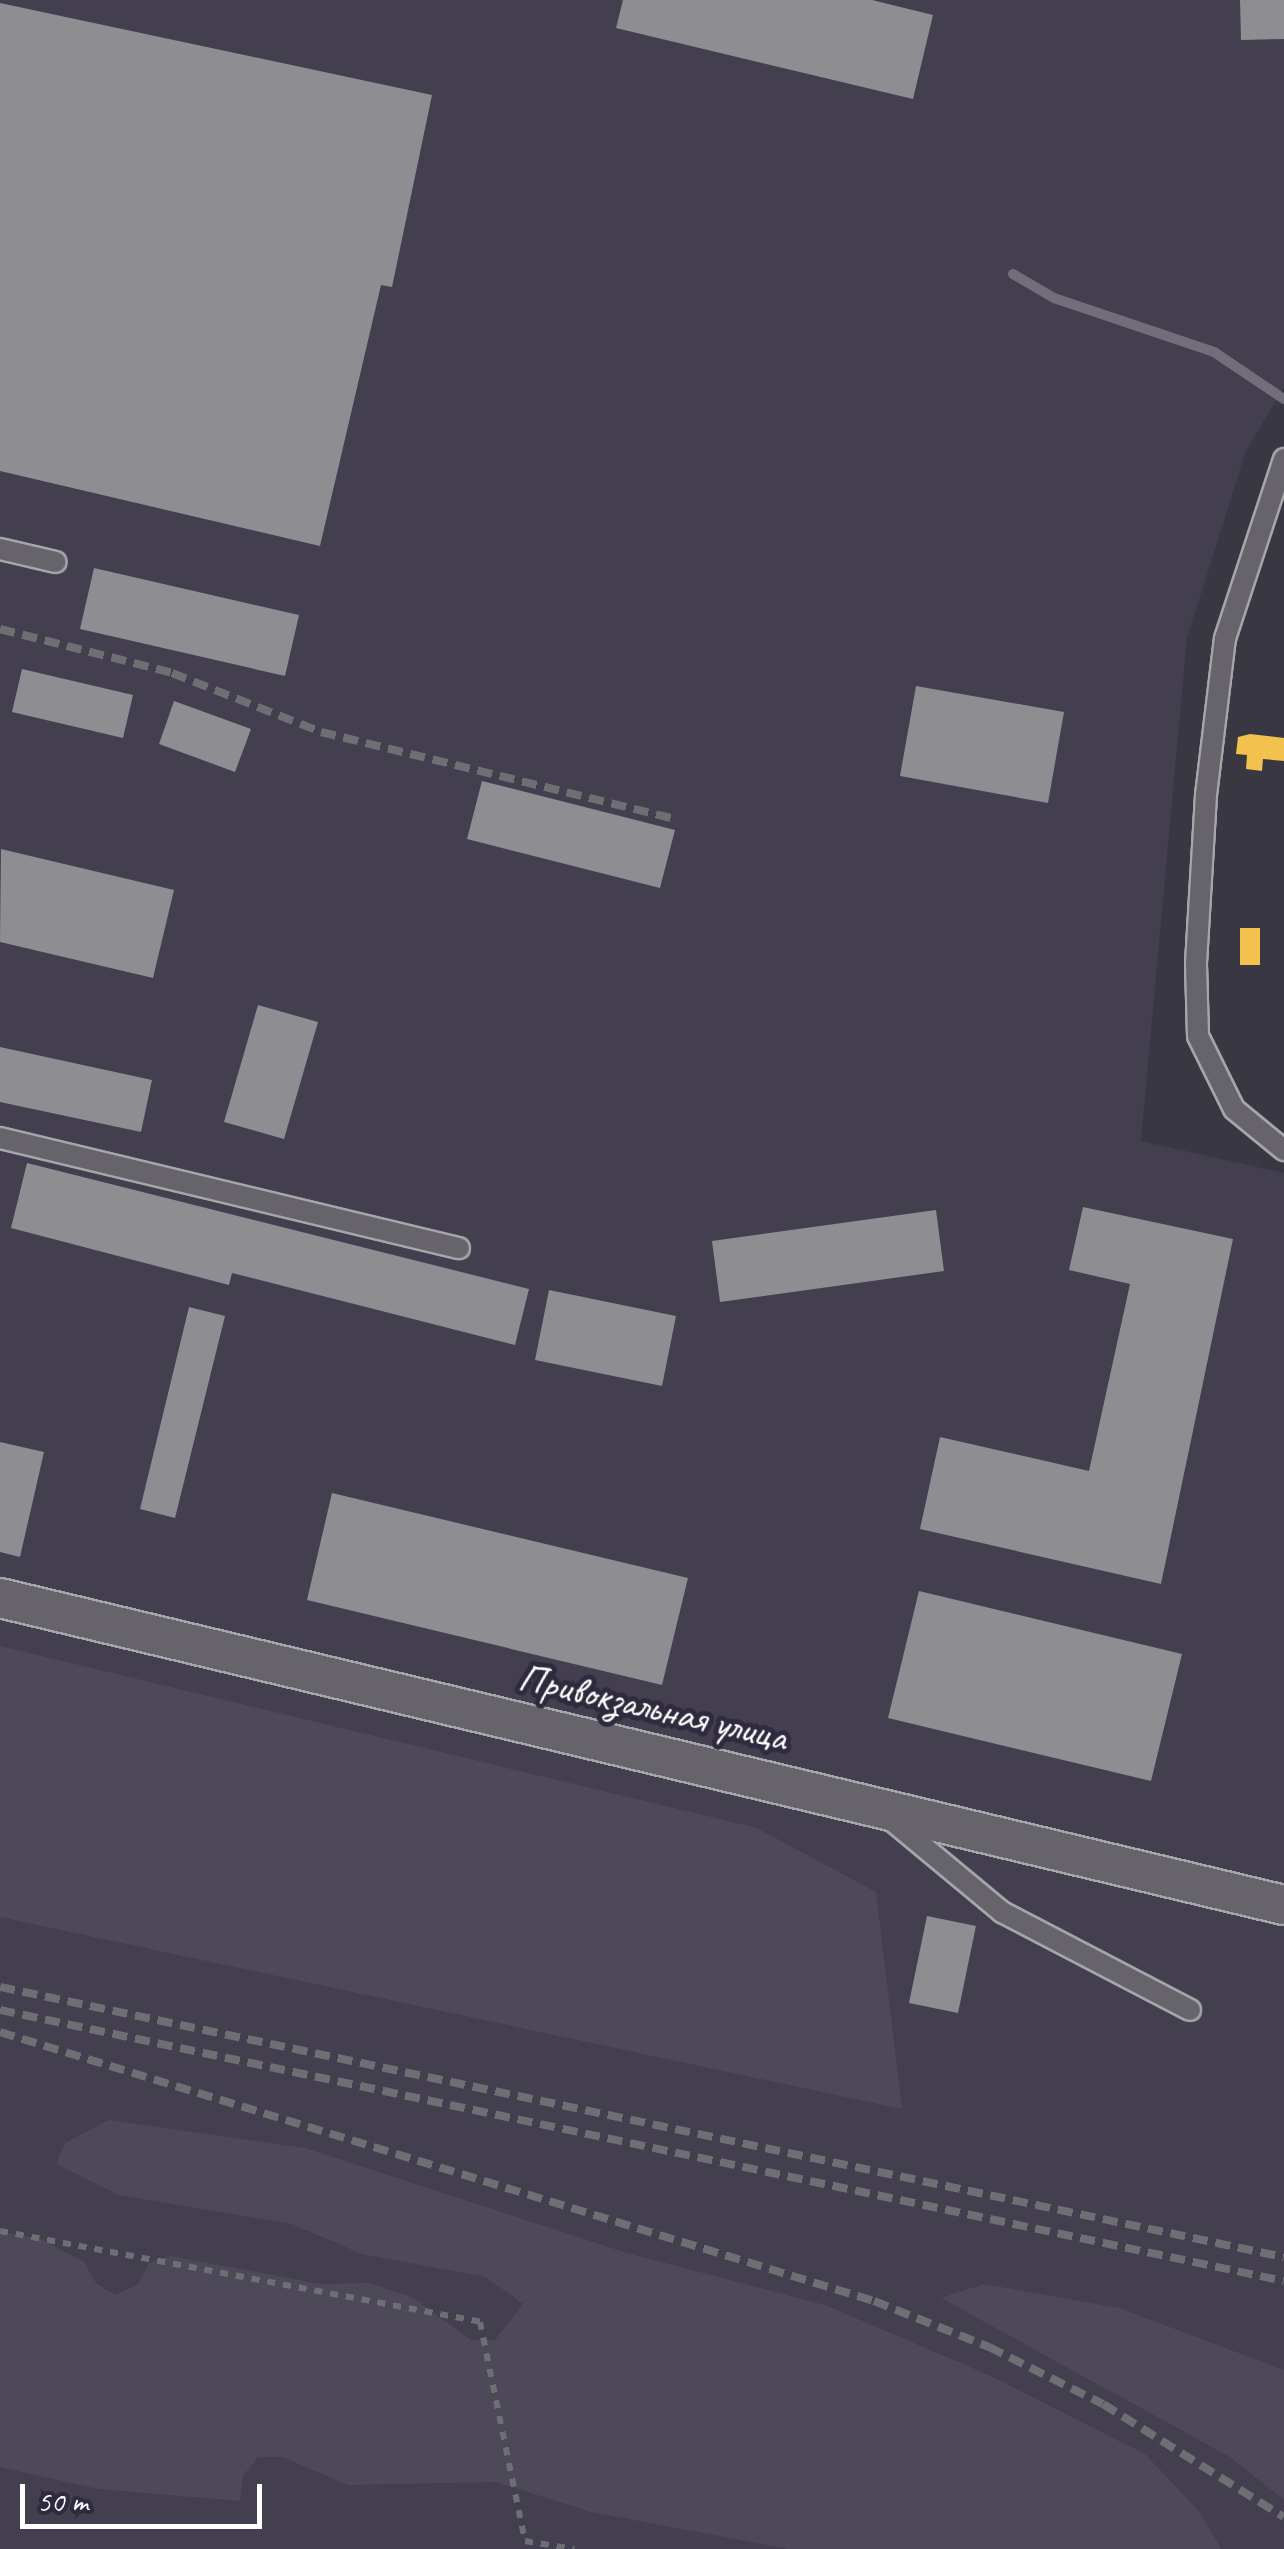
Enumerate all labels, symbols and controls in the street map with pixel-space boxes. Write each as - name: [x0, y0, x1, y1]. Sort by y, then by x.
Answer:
- street label: Привокзальная улица: [512, 1652, 794, 1762]
- scale bar: [25, 2464, 268, 2526]
- text: 50 m: [37, 2482, 88, 2520]

